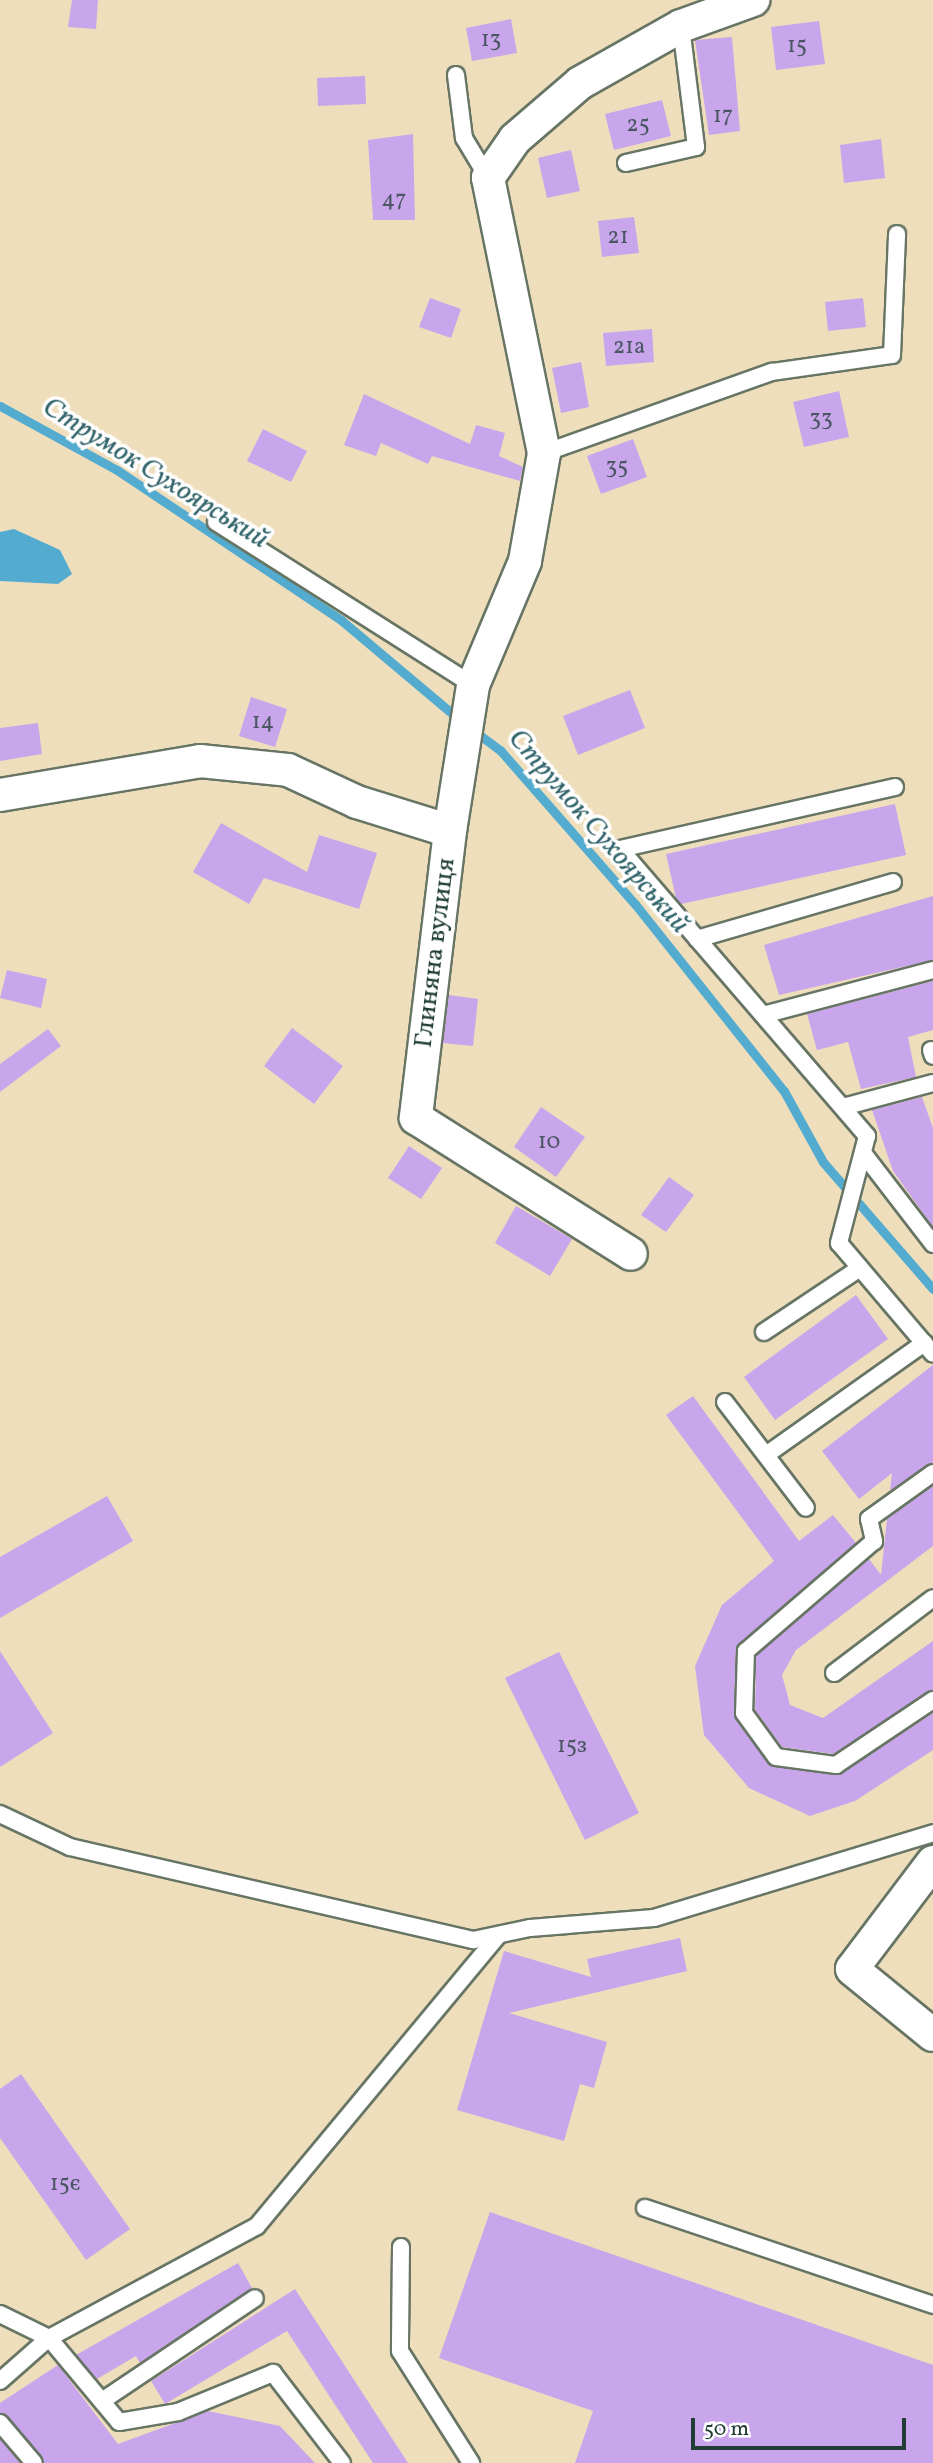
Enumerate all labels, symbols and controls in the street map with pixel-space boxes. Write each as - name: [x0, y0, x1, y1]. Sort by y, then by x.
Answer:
- house number: 13: [481, 26, 501, 54]
- house number: 15: [787, 32, 807, 60]
- house number: 17: [713, 102, 733, 130]
- house number: 25: [626, 111, 650, 139]
- house number: 47: [382, 186, 406, 214]
- house number: 21: [607, 223, 629, 251]
- house number: 21а: [613, 333, 645, 361]
- water label: Струмок Сухоярський: [36, 391, 274, 557]
- house number: 33: [809, 405, 833, 433]
- house number: 35: [606, 453, 628, 481]
- house number: 14: [252, 708, 274, 736]
- water label: Струмок Сухоярський: [500, 723, 696, 941]
- street label: Глиняна вулиця: [409, 856, 463, 1050]
- house number: 10: [538, 1128, 560, 1156]
- house number: 15з: [557, 1732, 587, 1760]
- house number: 15є: [50, 2170, 80, 2198]
- scale bar: [695, 2404, 910, 2448]
- text: 50 m: [704, 2415, 749, 2444]

